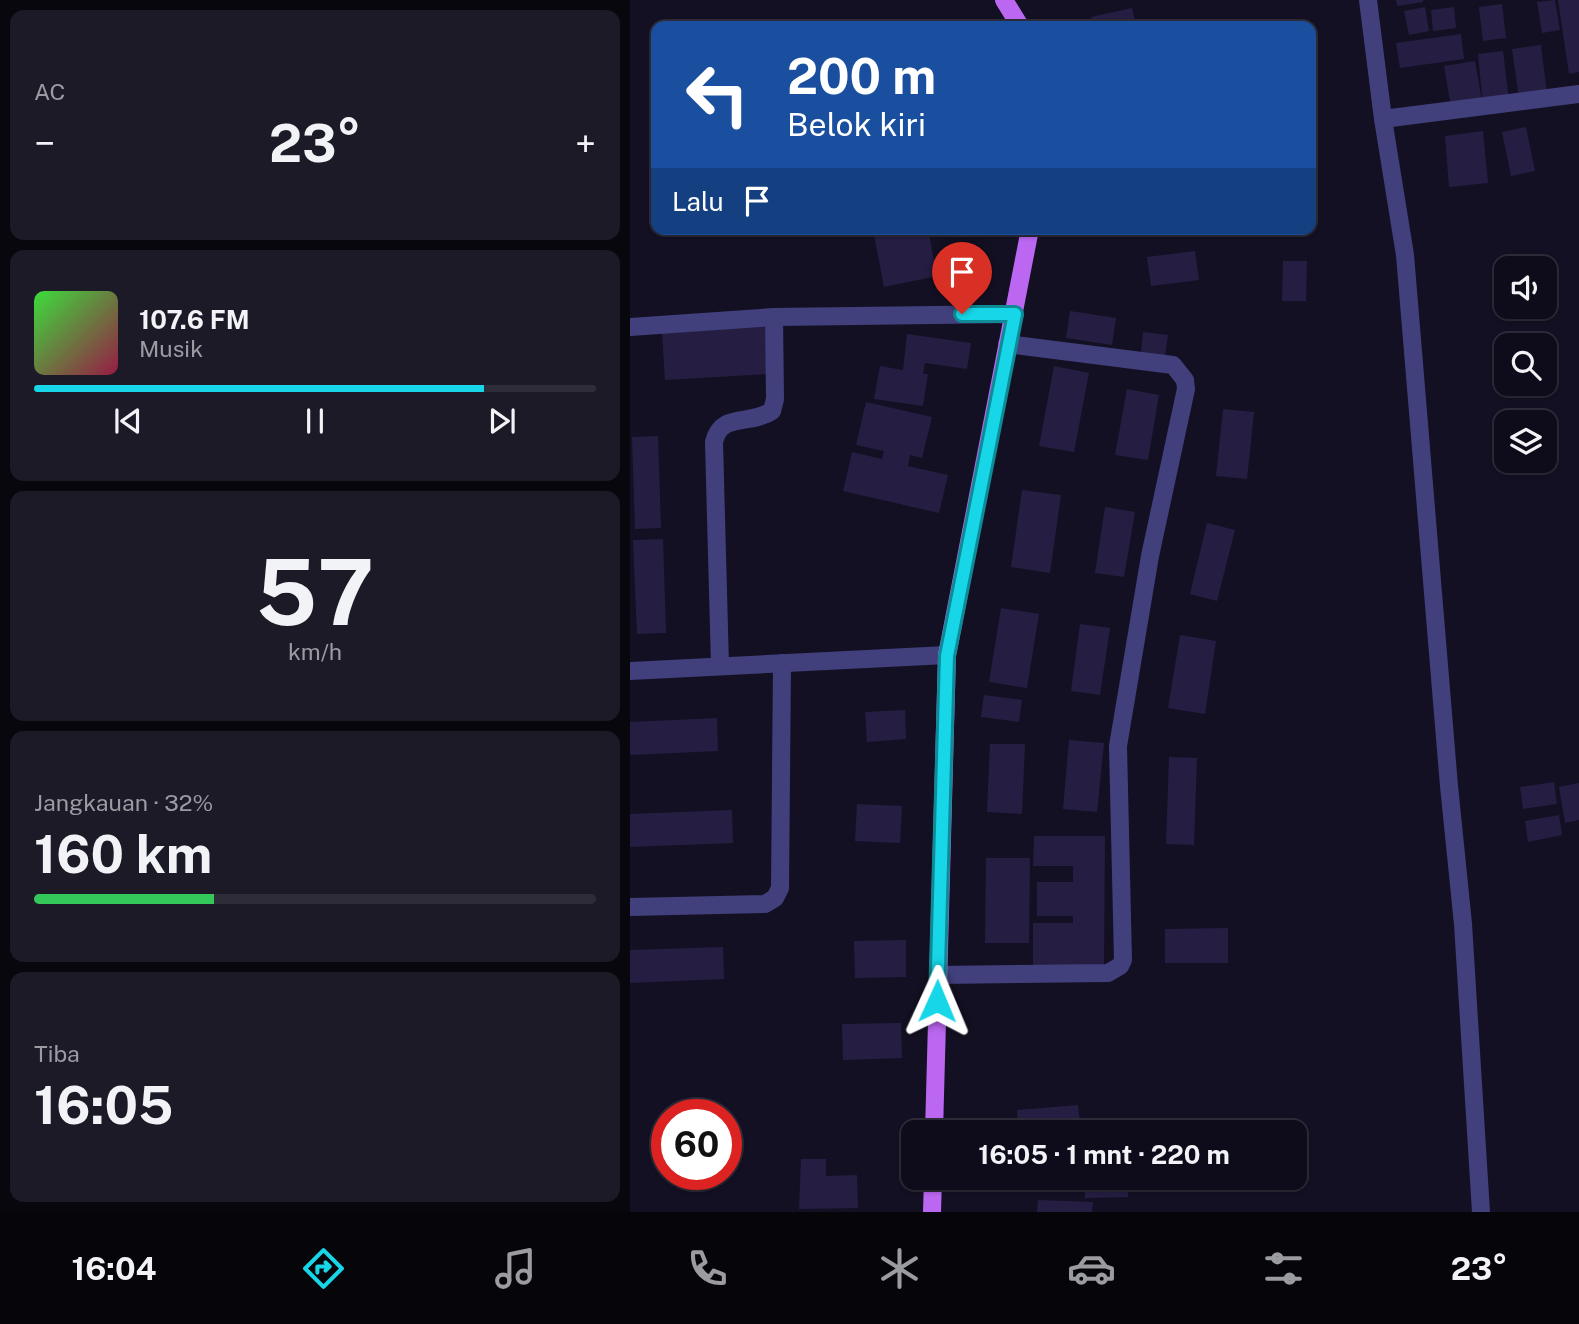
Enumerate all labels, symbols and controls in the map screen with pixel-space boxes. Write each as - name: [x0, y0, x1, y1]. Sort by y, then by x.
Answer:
- text: 200 m: [787, 47, 936, 105]
- icon: left: [672, 49, 763, 140]
- text: AC: [34, 78, 65, 105]
- text: Belok kiri: [787, 106, 926, 143]
- text: 23°: [269, 113, 361, 174]
- text: −: [34, 121, 55, 166]
- text: +: [575, 121, 596, 166]
- icon: arrive: [738, 182, 776, 220]
- text: Lalu: [672, 186, 724, 217]
- pin: [932, 242, 992, 314]
- icon: arrive: [943, 253, 981, 291]
- map controls: [1494, 256, 1557, 473]
- button: sound: [1494, 256, 1557, 319]
- text: 107.6 FM: [139, 304, 250, 335]
- button: search: [1494, 333, 1557, 396]
- text: Musik: [139, 335, 203, 362]
- icon: previous: [109, 402, 147, 440]
- icon: pause: [296, 402, 334, 440]
- icon: next: [483, 402, 521, 440]
- button: layers: [1494, 410, 1557, 473]
- text: 57: [256, 539, 374, 645]
- text: km/h: [288, 638, 342, 665]
- text: Jangkauan · 32%: [34, 789, 213, 816]
- text: 160 km: [34, 824, 212, 885]
- position arrow: [900, 964, 974, 1038]
- text: Tiba: [34, 1040, 80, 1067]
- text: 16:05: [34, 1075, 173, 1136]
- speed limit sign: 60: [651, 1099, 742, 1190]
- text: 16:05 · 1 mnt · 220 m: [978, 1139, 1230, 1170]
- icon: directions: [299, 1244, 348, 1293]
- icon: music: [491, 1244, 540, 1293]
- icon: phone: [683, 1244, 732, 1293]
- icon: climate: [875, 1244, 924, 1293]
- icon: car: [1067, 1244, 1116, 1293]
- icon: filters: [1259, 1244, 1308, 1293]
- text: 16:04: [71, 1250, 156, 1287]
- text: 23°: [1451, 1250, 1508, 1287]

